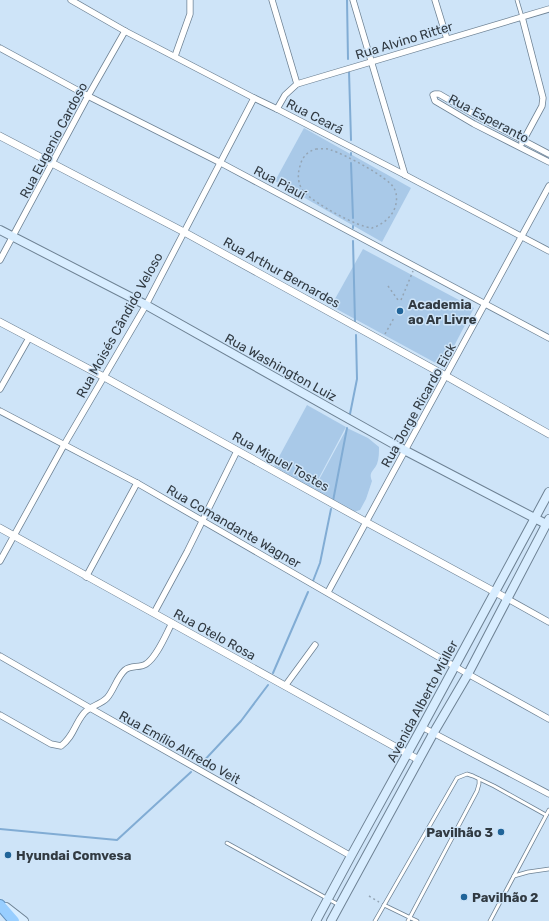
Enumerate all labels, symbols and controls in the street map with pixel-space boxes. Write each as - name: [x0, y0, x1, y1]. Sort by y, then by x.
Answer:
- street label: Rua Alvino Ritter: [354, 19, 455, 62]
- street label: Rua Eugenio Cardoso: [17, 80, 91, 201]
- street label: Rua Esperanto: [446, 91, 531, 146]
- street label: Rua Ceará: [284, 96, 346, 137]
- street label: Rua Piauí: [251, 163, 309, 203]
- street label: Rua Arthur Bernardes: [221, 234, 343, 311]
- street label: Rua Moisés Cândido Veloso: [73, 250, 166, 401]
- place label: Academia ao Ar Livre: [408, 297, 477, 327]
- marker: Academia ao Ar Livre: [395, 306, 405, 316]
- street label: Rua Washington Luiz: [222, 330, 340, 405]
- street label: Rua Jorge Ricardo Eick: [378, 340, 460, 470]
- street label: Rua Miguel Tostes: [229, 429, 332, 495]
- street label: Rua Comandante Wagner: [163, 482, 304, 572]
- street label: Rua Otelo Rosa: [171, 606, 258, 663]
- street label: Avenida Alberto Müller: [384, 638, 461, 765]
- street label: Rua Emílio Alfredo Veit: [117, 708, 243, 787]
- place label: Pavilhão 3: [426, 825, 493, 840]
- marker: Pavilhão 3: [496, 827, 506, 837]
- place label: Hyundai Comvesa: [16, 848, 131, 863]
- marker: Hyundai Comvesa: [3, 850, 13, 860]
- place label: Pavilhão 2: [472, 890, 539, 905]
- marker: Pavilhão 2: [459, 892, 469, 902]

